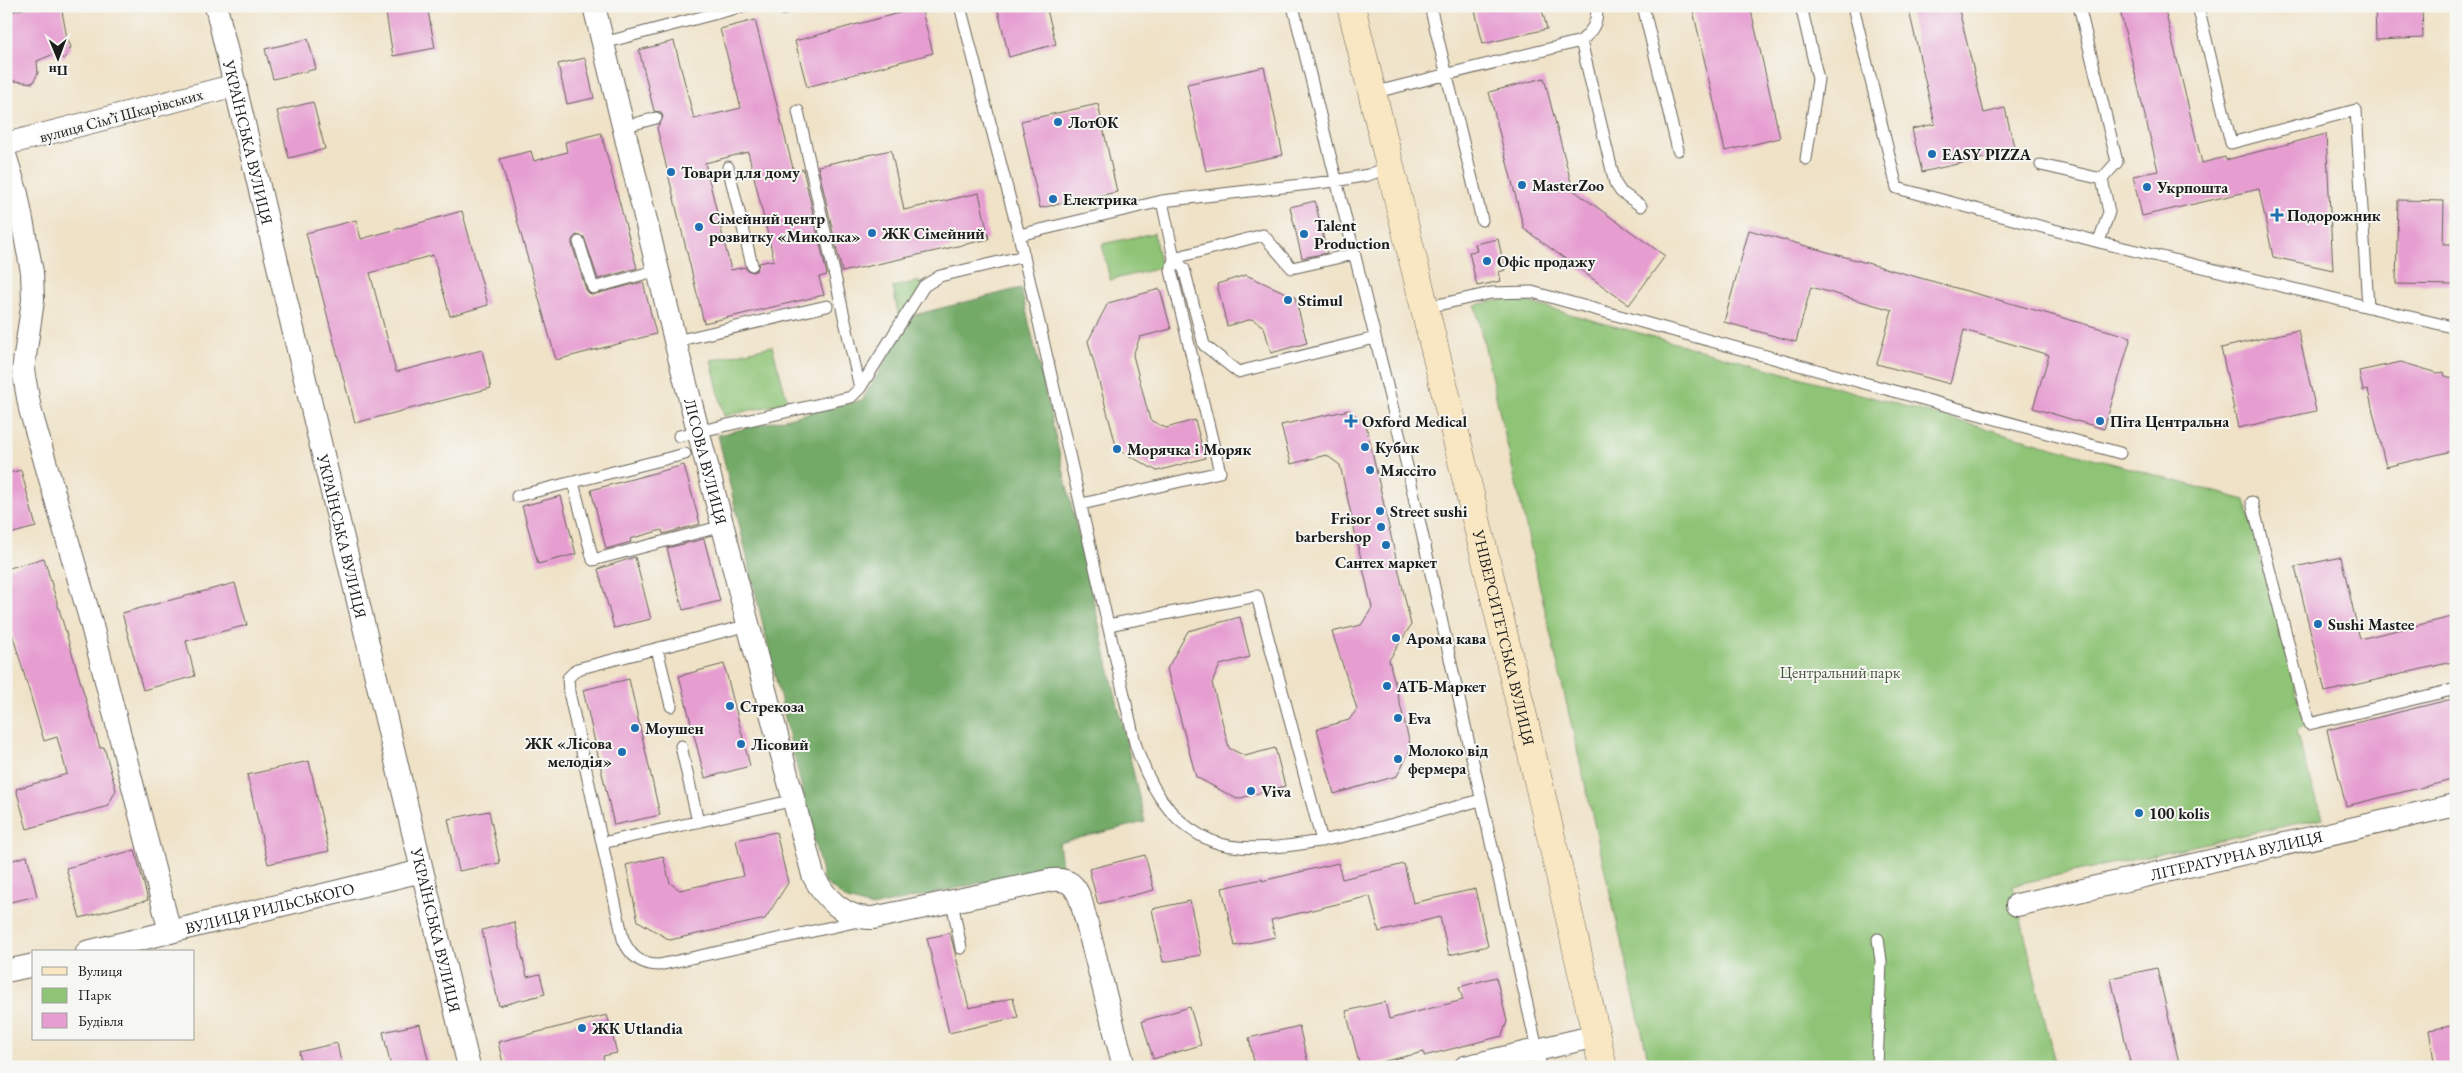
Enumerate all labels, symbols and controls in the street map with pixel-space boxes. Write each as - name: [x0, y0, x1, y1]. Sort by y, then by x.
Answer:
- north arrow: [32, 32, 82, 82]
- street label: УКРАЇНСЬКА ВУЛИЦЯ: [218, 57, 278, 227]
- text: Пн: [48, 62, 68, 80]
- street label: вулиця Сімʼї Шкарівських: [37, 84, 205, 147]
- place label: ЛотОК: [1068, 112, 1119, 133]
- marker: ЛотОК: [1052, 116, 1064, 128]
- place label: EASY PIZZA: [1942, 144, 2031, 165]
- marker: EASY PIZZA: [1926, 148, 1938, 160]
- place label: Товари для дому: [681, 162, 800, 183]
- marker: Товари для дому: [665, 166, 677, 178]
- place label: MasterZoo: [1532, 175, 1604, 196]
- place label: Укрпошта: [2156, 177, 2229, 198]
- marker: MasterZoo: [1516, 179, 1528, 191]
- marker: Укрпошта: [2141, 181, 2153, 193]
- place label: Електрика: [1063, 189, 1139, 210]
- marker: Електрика: [1047, 193, 1059, 205]
- place label: Подорожник: [2287, 205, 2381, 226]
- place label: Сімейний центр розвитку «Миколка»: [709, 208, 861, 247]
- marker: Подорожник: [2271, 209, 2283, 221]
- place label: Talent Production: [1314, 215, 1390, 254]
- marker: Сімейний центр розвитку «Миколка»: [693, 221, 705, 233]
- place label: ЖК Сімейний: [881, 223, 985, 244]
- marker: ЖК Сімейний: [866, 227, 878, 239]
- marker: Talent Production: [1298, 228, 1310, 240]
- place label: Офіс продажу: [1497, 251, 1596, 272]
- marker: Офіс продажу: [1481, 255, 1493, 267]
- place label: Stimul: [1298, 290, 1343, 311]
- marker: Stimul: [1282, 294, 1294, 306]
- street label: ЛІСОВА ВУЛИЦЯ: [679, 396, 732, 527]
- place label: Oxford Medical: [1362, 411, 1468, 432]
- place label: Піта Центральна: [2110, 411, 2230, 432]
- marker: Oxford Medical: [1344, 414, 1358, 428]
- marker: Піта Центральна: [2094, 415, 2106, 427]
- place label: Кубик: [1375, 437, 1419, 458]
- place label: Морячка і Моряк: [1127, 439, 1251, 460]
- marker: Кубик: [1359, 441, 1371, 453]
- marker: Морячка і Моряк: [1111, 443, 1123, 455]
- street label: УКРАЇНСЬКА ВУЛИЦЯ: [312, 451, 372, 621]
- place label: Мяссіто: [1380, 460, 1436, 481]
- marker: Мяссіто: [1364, 464, 1376, 476]
- place label: Street sushi: [1390, 501, 1468, 522]
- marker: Street sushi: [1374, 505, 1386, 517]
- place label: Frisor barbershop: [1295, 508, 1371, 547]
- marker: Frisor barbershop: [1375, 521, 1387, 533]
- street label: УНІВЕРСИТЕТСЬКА ВУЛИЦЯ: [1468, 527, 1540, 748]
- marker: Сантех маркет: [1380, 539, 1392, 551]
- place label: Сантех маркет: [1335, 552, 1438, 573]
- place label: Sushi Mastee: [2328, 614, 2415, 635]
- marker: Sushi Mastee: [2312, 618, 2324, 630]
- place label: Арома кава: [1405, 628, 1487, 649]
- marker: Арома кава: [1390, 632, 1402, 644]
- park label: Центральний парк: [1780, 662, 1901, 683]
- place label: АТБ-Маркет: [1396, 676, 1487, 697]
- marker: АТБ-Маркет: [1381, 680, 1393, 692]
- place label: Стрекоза: [740, 696, 805, 717]
- marker: Стрекоза: [724, 700, 736, 712]
- place label: Eva: [1408, 708, 1432, 729]
- marker: Eva: [1392, 712, 1404, 724]
- place label: Моушен: [645, 718, 704, 739]
- marker: Моушен: [629, 722, 641, 734]
- place label: ЖК «Лісова мелодія»: [524, 733, 613, 772]
- place label: Лісовий: [751, 734, 809, 755]
- marker: Лісовий: [735, 738, 747, 750]
- place label: Молоко від фермера: [1408, 740, 1489, 779]
- marker: ЖК «Лісова мелодія»: [616, 746, 628, 758]
- marker: Молоко від фермера: [1392, 753, 1404, 765]
- place label: Viva: [1261, 781, 1292, 802]
- marker: Viva: [1245, 785, 1257, 797]
- place label: 100 kolis: [2149, 803, 2210, 824]
- marker: 100 kolis: [2133, 807, 2145, 819]
- street label: ЛІТЕРАТУРНА ВУЛИЦЯ: [2148, 826, 2325, 885]
- street label: УКРАЇНСЬКА ВУЛИЦЯ: [406, 845, 466, 1015]
- street label: ВУЛИЦЯ РИЛЬСЬКОГО: [183, 878, 357, 939]
- legend: [32, 950, 195, 1040]
- text: Вулиця: [78, 961, 123, 980]
- text: Парк: [78, 985, 111, 1004]
- text: Будівля: [78, 1011, 124, 1030]
- place label: ЖК Utlandia: [591, 1018, 684, 1039]
- marker: ЖК Utlandia: [576, 1022, 588, 1034]

